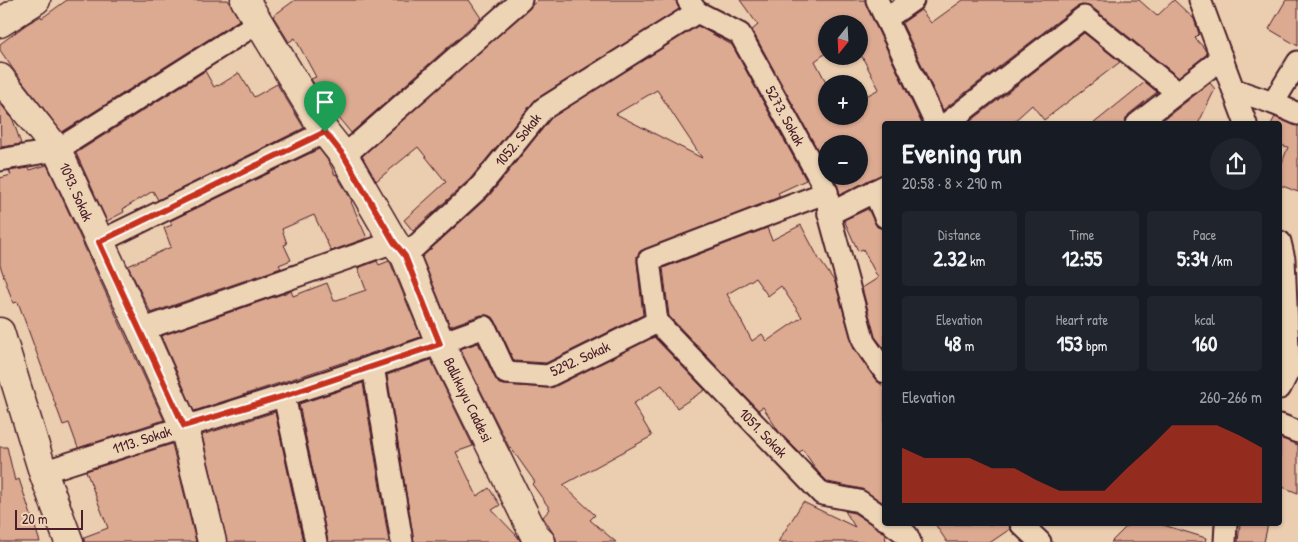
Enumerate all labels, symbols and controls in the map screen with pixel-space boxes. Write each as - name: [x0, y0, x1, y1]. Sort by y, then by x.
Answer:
- north arrow: [818, 15, 868, 65]
- map controls: [818, 15, 868, 185]
- button: +: [818, 75, 868, 125]
- pin: [304, 81, 346, 132]
- street label: 5273. Sokak: [760, 82, 810, 149]
- icon: arrive: [311, 88, 339, 116]
- street label: 1052. Sokak: [489, 108, 546, 171]
- text: Evening run: [902, 134, 1022, 172]
- button: −: [818, 135, 868, 185]
- button: share: [1210, 138, 1262, 190]
- street label: 1093. Sokak: [54, 159, 99, 225]
- text: 20:58 · 8 × 290 m: [902, 172, 1002, 194]
- text: Distance: [938, 225, 981, 244]
- text: Time: [1070, 225, 1094, 244]
- text: Pace: [1193, 225, 1216, 244]
- text: 2.32: [933, 244, 967, 273]
- text: 12:55: [1062, 244, 1102, 273]
- text: 5:34: [1177, 244, 1208, 273]
- text: km: [967, 251, 985, 270]
- text: /km: [1208, 251, 1232, 270]
- text: Elevation: [936, 310, 983, 329]
- text: Heart rate: [1056, 310, 1108, 329]
- text: kcal: [1194, 310, 1215, 329]
- text: 48: [944, 329, 961, 358]
- text: 153: [1057, 329, 1083, 358]
- text: 160: [1192, 329, 1217, 358]
- street label: 5292. Sokak: [546, 336, 613, 382]
- text: m: [961, 336, 974, 355]
- text: bpm: [1083, 336, 1107, 355]
- street label: Ballıkuyu Caddesi: [439, 354, 498, 446]
- text: Elevation: [902, 386, 955, 408]
- text: 260–266 m: [1199, 386, 1262, 408]
- street label: 1051. Sokak: [734, 403, 792, 462]
- street label: 1113. Sokak: [110, 420, 174, 459]
- scale bar: [15, 507, 82, 530]
- text: 20 m: [22, 509, 48, 528]

